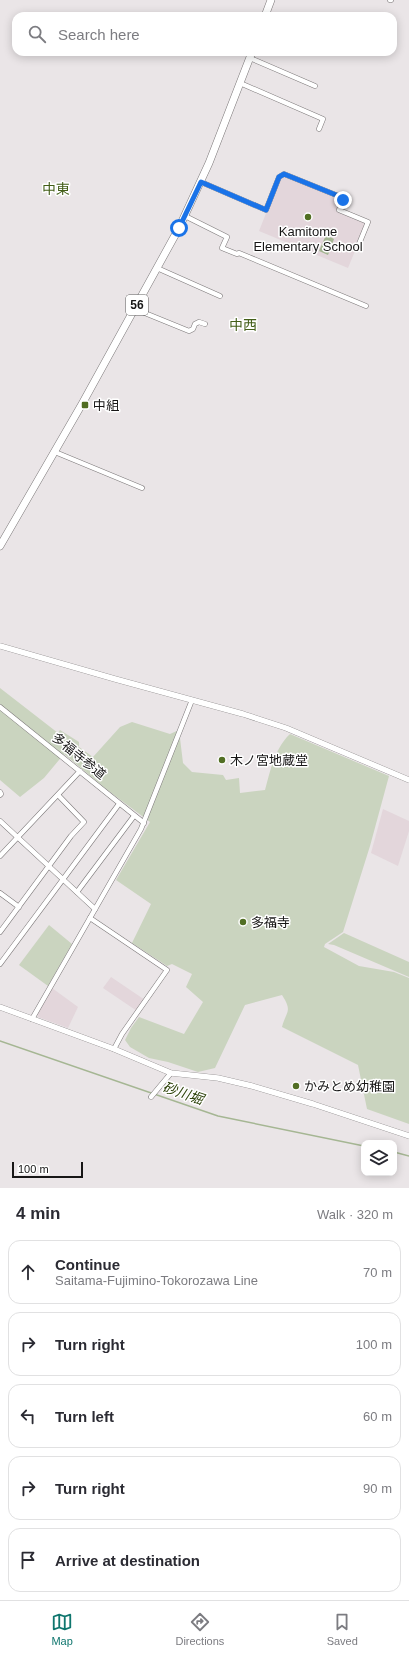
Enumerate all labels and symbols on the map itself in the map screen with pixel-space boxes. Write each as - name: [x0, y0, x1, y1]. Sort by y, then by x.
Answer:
- district label: 中東: [42, 181, 70, 197]
- route end: [334, 191, 352, 209]
- marker: Kamitome Elementary School: [303, 212, 313, 222]
- route start: [170, 219, 188, 237]
- place label: Kamitome Elementary School: [253, 224, 363, 254]
- road number: 56: [126, 295, 148, 315]
- district label: 中西: [229, 317, 257, 333]
- place label: 中組: [93, 398, 119, 413]
- marker: 中組: [80, 400, 90, 410]
- street label: 多福寺参道: [49, 730, 109, 782]
- place label: 木ノ宮地蔵堂: [230, 753, 308, 768]
- marker: 木ノ宮地蔵堂: [217, 755, 227, 765]
- place label: 多福寺: [251, 915, 290, 930]
- marker: 多福寺: [238, 917, 248, 927]
- water label: 砂川堀: [161, 1079, 207, 1108]
- place label: かみとめ幼稚園: [304, 1079, 395, 1094]
- marker: かみとめ幼稚園: [291, 1081, 301, 1091]
- scale bar: [12, 1160, 83, 1179]

